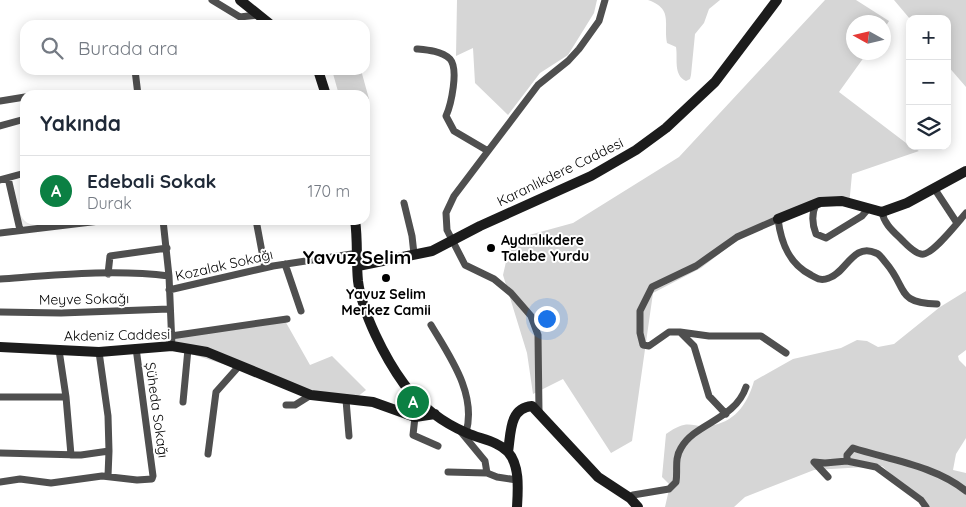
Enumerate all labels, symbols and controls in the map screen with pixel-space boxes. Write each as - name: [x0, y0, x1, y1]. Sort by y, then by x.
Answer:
- north arrow: [846, 15, 891, 60]
- map controls: [906, 15, 951, 150]
- button: +: [906, 15, 951, 60]
- search box: [20, 20, 370, 75]
- icon: search: [38, 34, 66, 62]
- text: Burada ara: [78, 36, 178, 60]
- button: −: [906, 60, 951, 105]
- button: layers: [906, 105, 951, 150]
- text: Yakında: [40, 110, 121, 136]
- street label: Karanlıkdere Caddesi: [494, 134, 626, 210]
- text: Edebali Sokak: [87, 169, 216, 193]
- text: A: [51, 181, 61, 201]
- text: 170 m: [307, 181, 350, 201]
- text: Durak: [87, 193, 132, 213]
- place label: Aydınlıkdere Talebe Yurdu: [501, 231, 589, 265]
- marker: Aydınlıkdere Talebe Yurdu: [485, 242, 497, 254]
- street label: Kozalak Sokağı: [173, 245, 275, 285]
- district label: Yavuz Selim: [303, 245, 411, 269]
- marker: Yavuz Selim Merkez Camii: [380, 272, 392, 284]
- place label: Yavuz Selim Merkez Camii: [341, 285, 431, 319]
- street label: Meyve Sokağı: [39, 289, 129, 309]
- your location: [534, 306, 560, 332]
- street label: Akdeniz Caddesi: [64, 325, 170, 345]
- street label: Şüheda Sokağı: [141, 361, 173, 459]
- pin: A: [397, 383, 429, 421]

